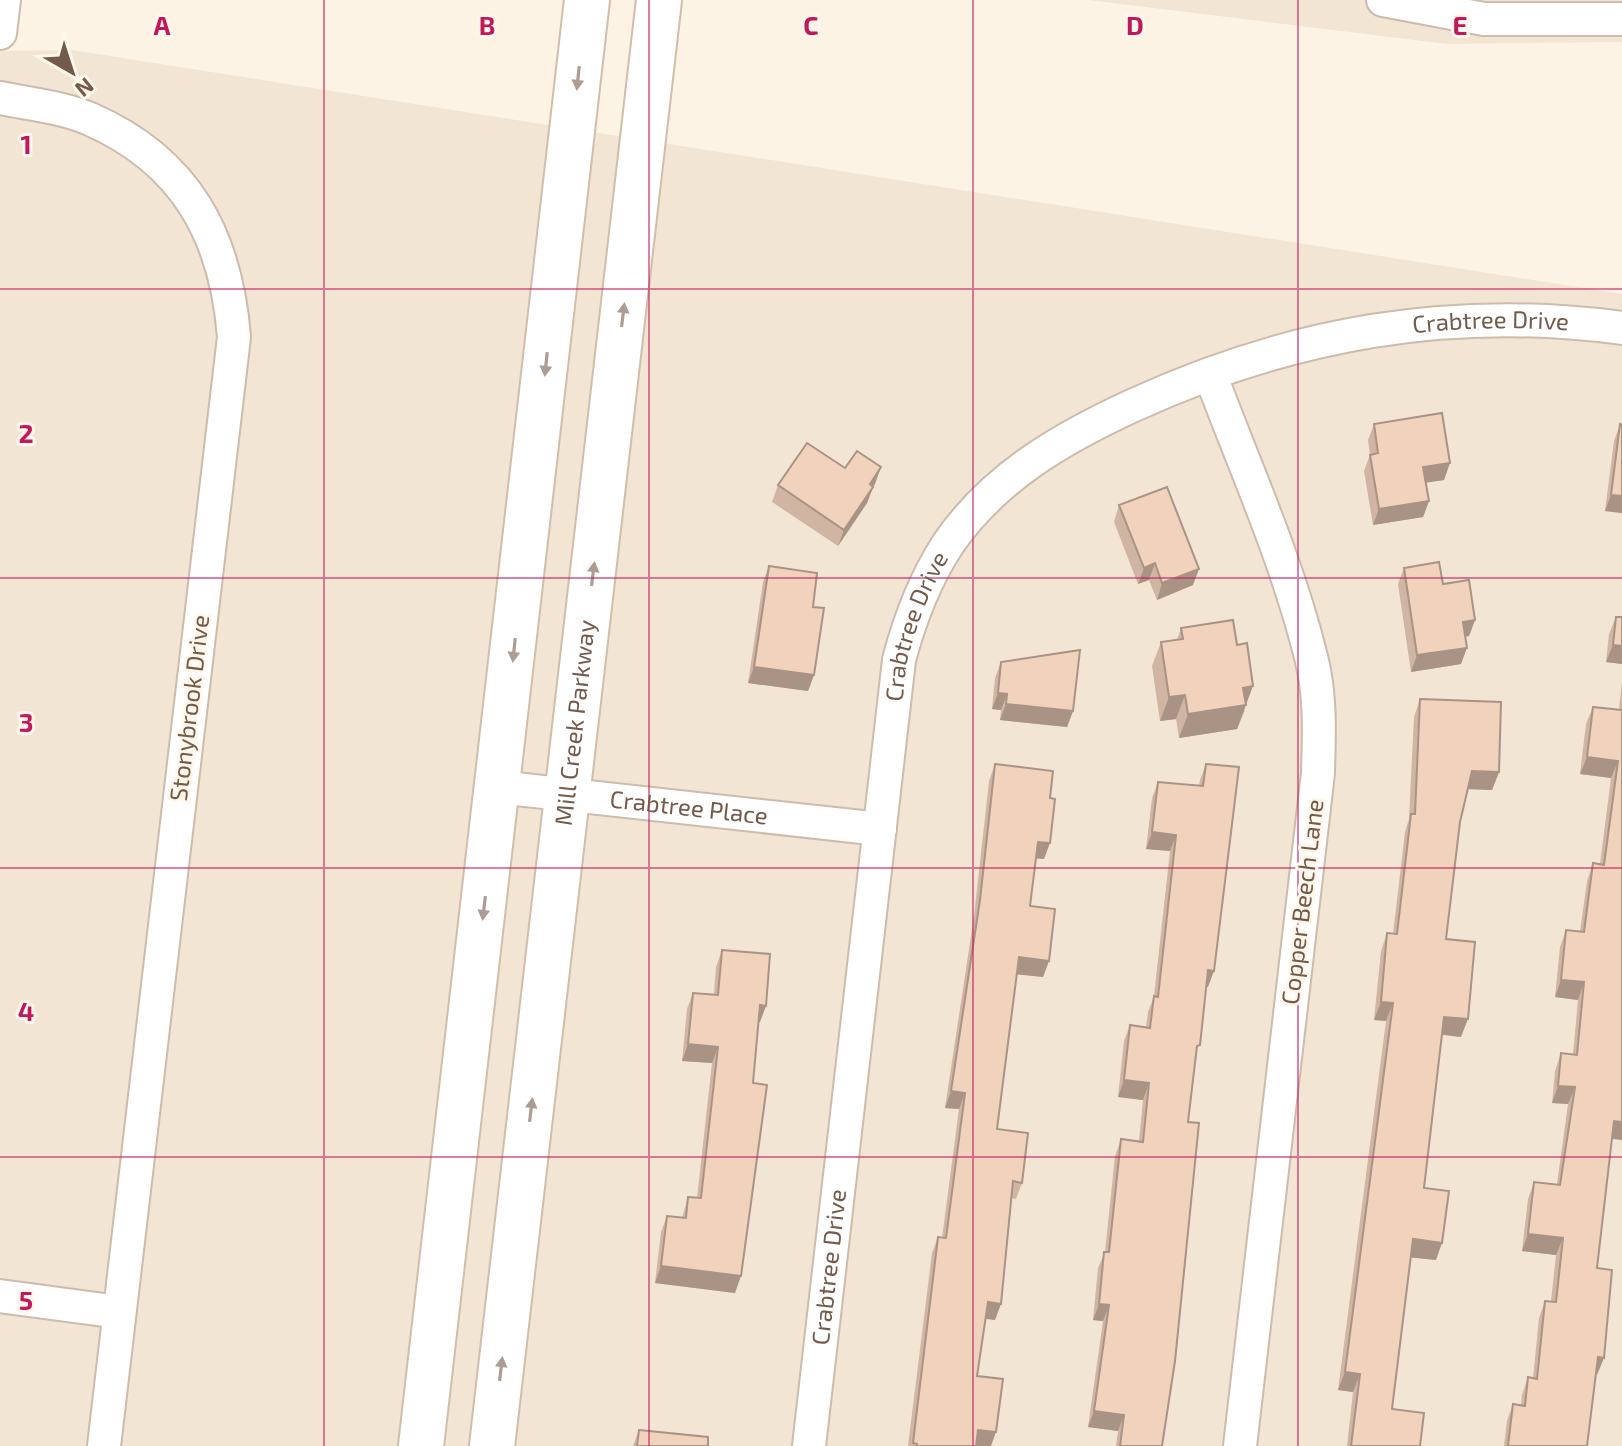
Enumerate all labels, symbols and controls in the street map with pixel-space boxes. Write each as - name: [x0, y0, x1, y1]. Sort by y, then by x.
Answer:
- text: A: [154, 9, 171, 40]
- text: B: [479, 9, 495, 40]
- text: C: [803, 9, 819, 40]
- text: D: [1126, 9, 1144, 40]
- text: E: [1452, 9, 1468, 40]
- north arrow: [32, 32, 112, 112]
- one-way arrow: [572, 65, 585, 90]
- text: N: [71, 73, 100, 103]
- text: 1: [20, 128, 32, 159]
- one-way arrow: [616, 303, 629, 328]
- street label: Crabtree Drive: [1411, 304, 1570, 338]
- one-way arrow: [540, 352, 553, 377]
- text: 2: [18, 417, 34, 448]
- street label: Crabtree Drive: [878, 546, 953, 703]
- one-way arrow: [586, 561, 599, 586]
- street label: Stonybrook Drive: [163, 613, 214, 803]
- street label: Mill Creek Parkway: [548, 618, 600, 827]
- one-way arrow: [507, 638, 520, 663]
- text: 3: [19, 706, 33, 737]
- street label: Crabtree Place: [609, 783, 769, 830]
- street label: Copper Beech Lane: [1275, 798, 1328, 1006]
- one-way arrow: [478, 896, 491, 921]
- text: 4: [18, 995, 34, 1026]
- one-way arrow: [525, 1097, 538, 1122]
- street label: Crabtree Drive: [805, 1187, 851, 1347]
- text: 5: [19, 1284, 33, 1315]
- one-way arrow: [495, 1356, 508, 1381]

